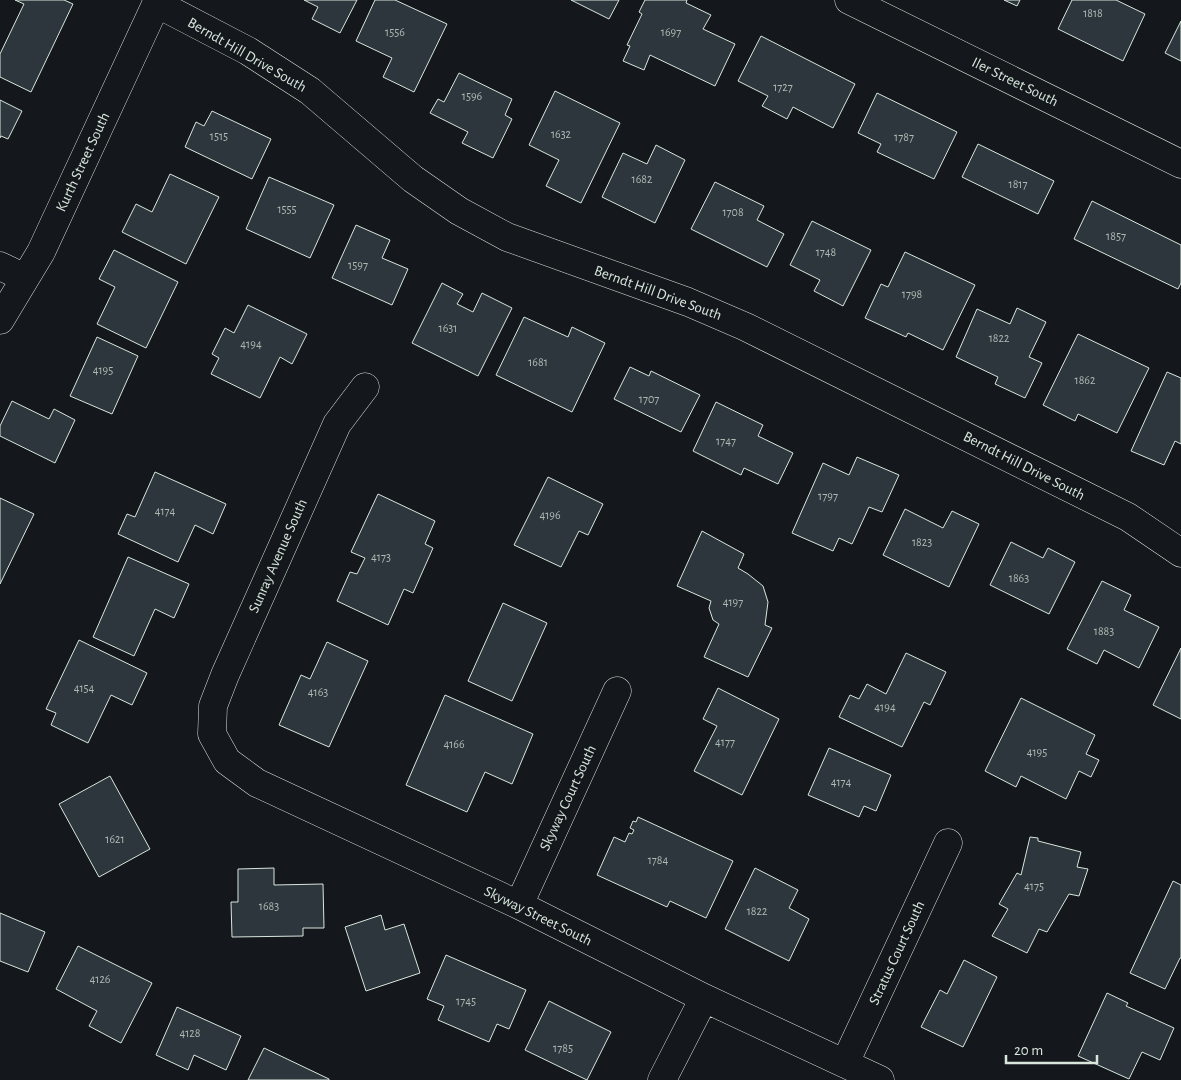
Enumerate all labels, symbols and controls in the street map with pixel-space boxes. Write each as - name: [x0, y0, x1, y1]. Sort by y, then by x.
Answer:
- house number: 1818: [1083, 7, 1103, 19]
- street label: Berndt Hill Drive South: [185, 15, 309, 95]
- house number: 1556: [385, 26, 405, 38]
- house number: 1697: [661, 26, 681, 38]
- street label: Iler Street South: [969, 55, 1061, 109]
- house number: 1727: [773, 81, 793, 93]
- house number: 1596: [462, 90, 483, 102]
- street label: Kurth Street South: [53, 110, 113, 214]
- house number: 1632: [551, 128, 572, 140]
- house number: 1515: [210, 130, 228, 142]
- house number: 1787: [894, 131, 914, 143]
- house number: 1682: [632, 173, 653, 185]
- house number: 1817: [1009, 178, 1027, 190]
- house number: 1555: [277, 203, 297, 215]
- house number: 1708: [722, 206, 744, 218]
- house number: 1857: [1106, 230, 1126, 242]
- house number: 1748: [816, 246, 837, 258]
- house number: 1597: [348, 259, 368, 271]
- street label: Berndt Hill Drive South: [592, 263, 724, 323]
- house number: 1798: [902, 288, 923, 300]
- house number: 1631: [439, 322, 457, 334]
- house number: 1822: [989, 332, 1010, 344]
- house number: 4194: [240, 338, 262, 350]
- house number: 1681: [528, 356, 548, 368]
- house number: 4195: [93, 364, 113, 376]
- house number: 1862: [1075, 374, 1096, 386]
- house number: 1707: [639, 393, 659, 405]
- street label: Berndt Hill Drive South: [961, 429, 1087, 503]
- house number: 1747: [716, 435, 736, 447]
- house number: 1797: [818, 490, 838, 502]
- street label: Sunray Avenue South: [246, 497, 310, 615]
- house number: 4174: [155, 505, 176, 517]
- house number: 4196: [539, 509, 561, 521]
- house number: 1823: [912, 536, 932, 548]
- house number: 4173: [371, 551, 391, 563]
- house number: 1863: [1009, 572, 1029, 584]
- house number: 4197: [723, 596, 743, 608]
- house number: 1883: [1094, 625, 1114, 637]
- house number: 4154: [74, 682, 95, 694]
- house number: 4163: [308, 686, 328, 698]
- house number: 4194: [874, 701, 896, 713]
- house number: 4177: [715, 736, 735, 748]
- house number: 4166: [443, 738, 465, 750]
- street label: Skyway Court South: [537, 743, 599, 853]
- house number: 4195: [1027, 746, 1047, 758]
- house number: 4174: [831, 776, 852, 788]
- house number: 1621: [105, 833, 125, 845]
- house number: 1784: [648, 854, 669, 866]
- house number: 4175: [1024, 880, 1044, 892]
- street label: Skyway Street South: [482, 883, 594, 949]
- street label: Stratus Court South: [866, 899, 928, 1007]
- house number: 1683: [259, 900, 279, 912]
- house number: 1822: [747, 905, 768, 917]
- house number: 4126: [89, 973, 111, 985]
- house number: 1745: [456, 995, 476, 1007]
- house number: 4128: [179, 1027, 201, 1039]
- scale bar: [1006, 1032, 1097, 1064]
- house number: 1785: [553, 1042, 573, 1054]
- text: 20 m: [1014, 1043, 1043, 1058]

